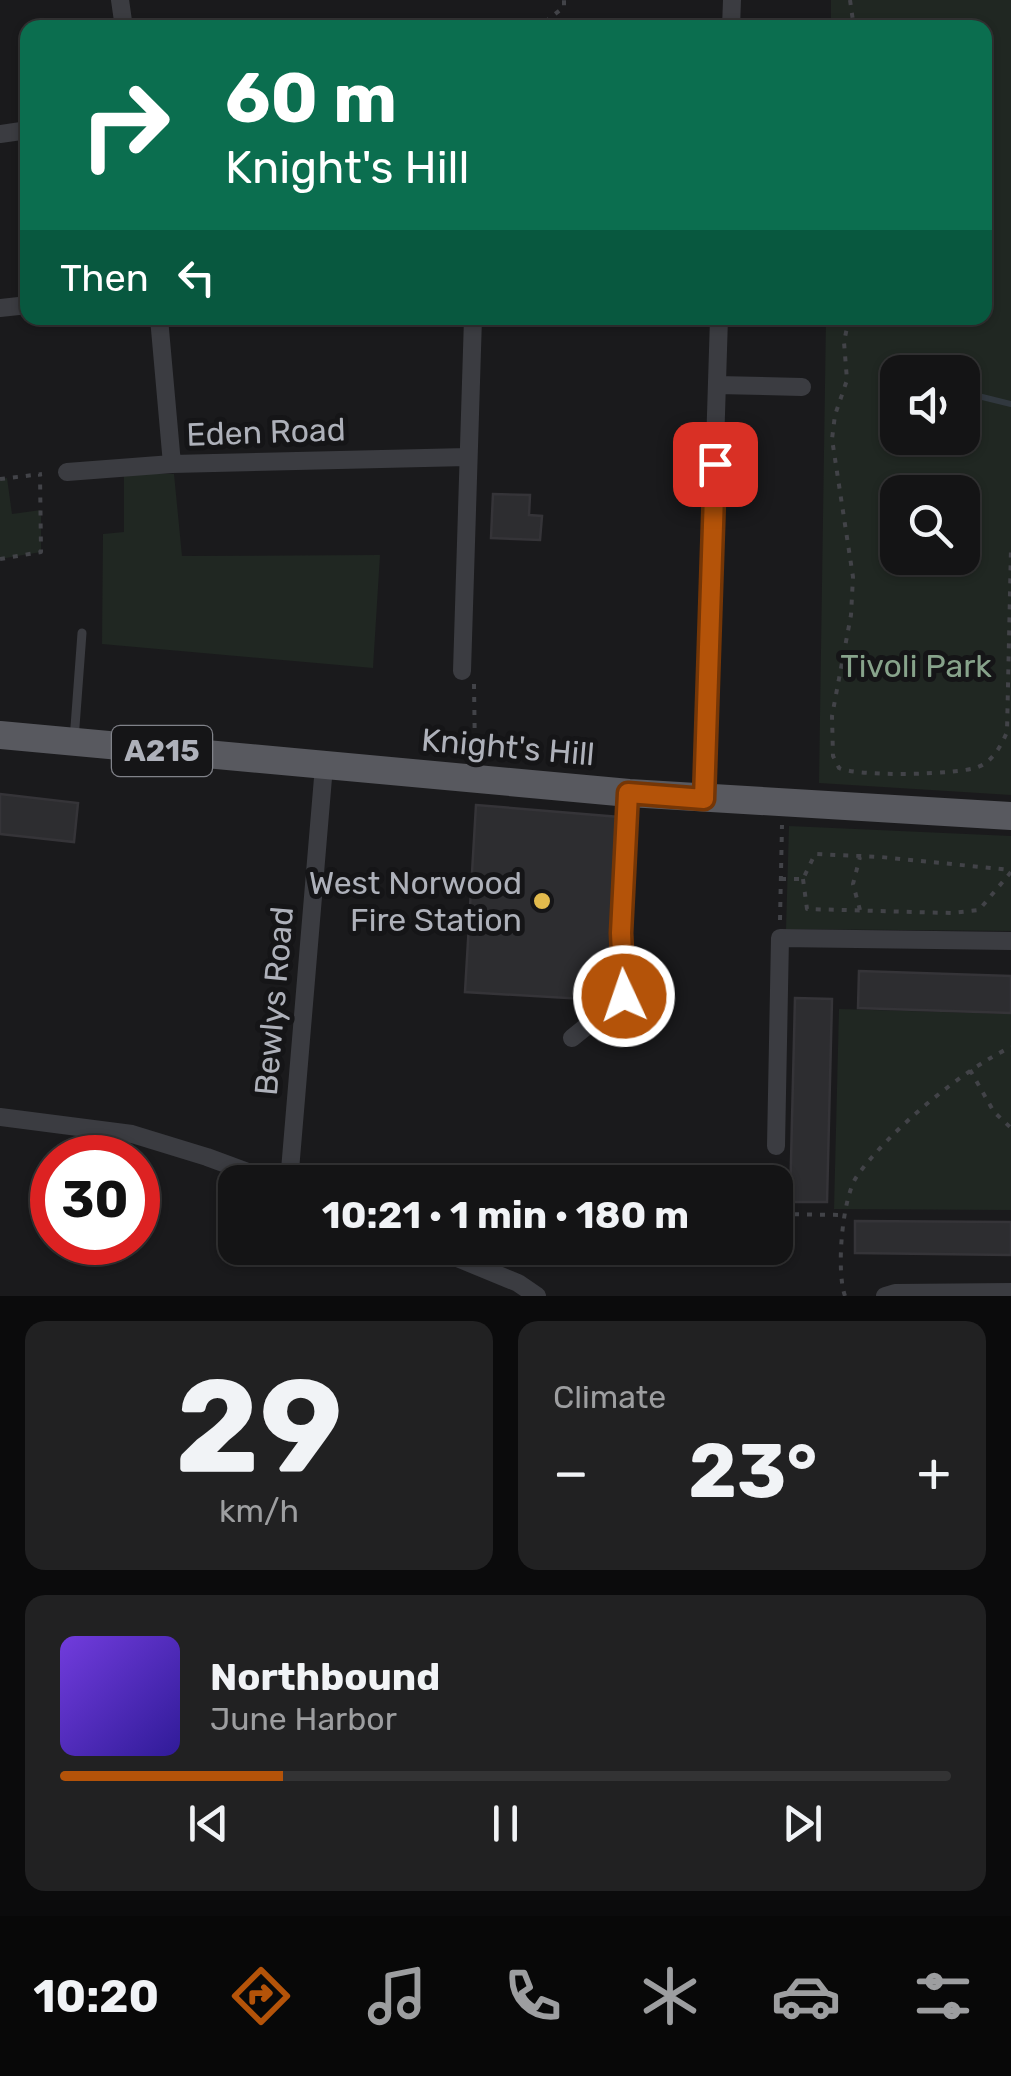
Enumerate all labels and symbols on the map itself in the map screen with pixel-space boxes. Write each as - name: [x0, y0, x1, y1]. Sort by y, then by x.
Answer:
- street label: Eden Road: [186, 410, 346, 454]
- pin: [673, 422, 758, 507]
- park label: Tivoli Park: [840, 647, 992, 685]
- street label: Knight's Hill: [420, 720, 596, 774]
- road number: A215: [112, 726, 212, 776]
- place label: West Norwood Fire Station: [309, 864, 522, 939]
- marker: West Norwood Fire Station: [531, 890, 553, 912]
- street label: Bewlys Road: [247, 905, 301, 1097]
- position arrow: [572, 944, 676, 1048]
- speed limit sign: 30: [30, 1135, 160, 1265]

